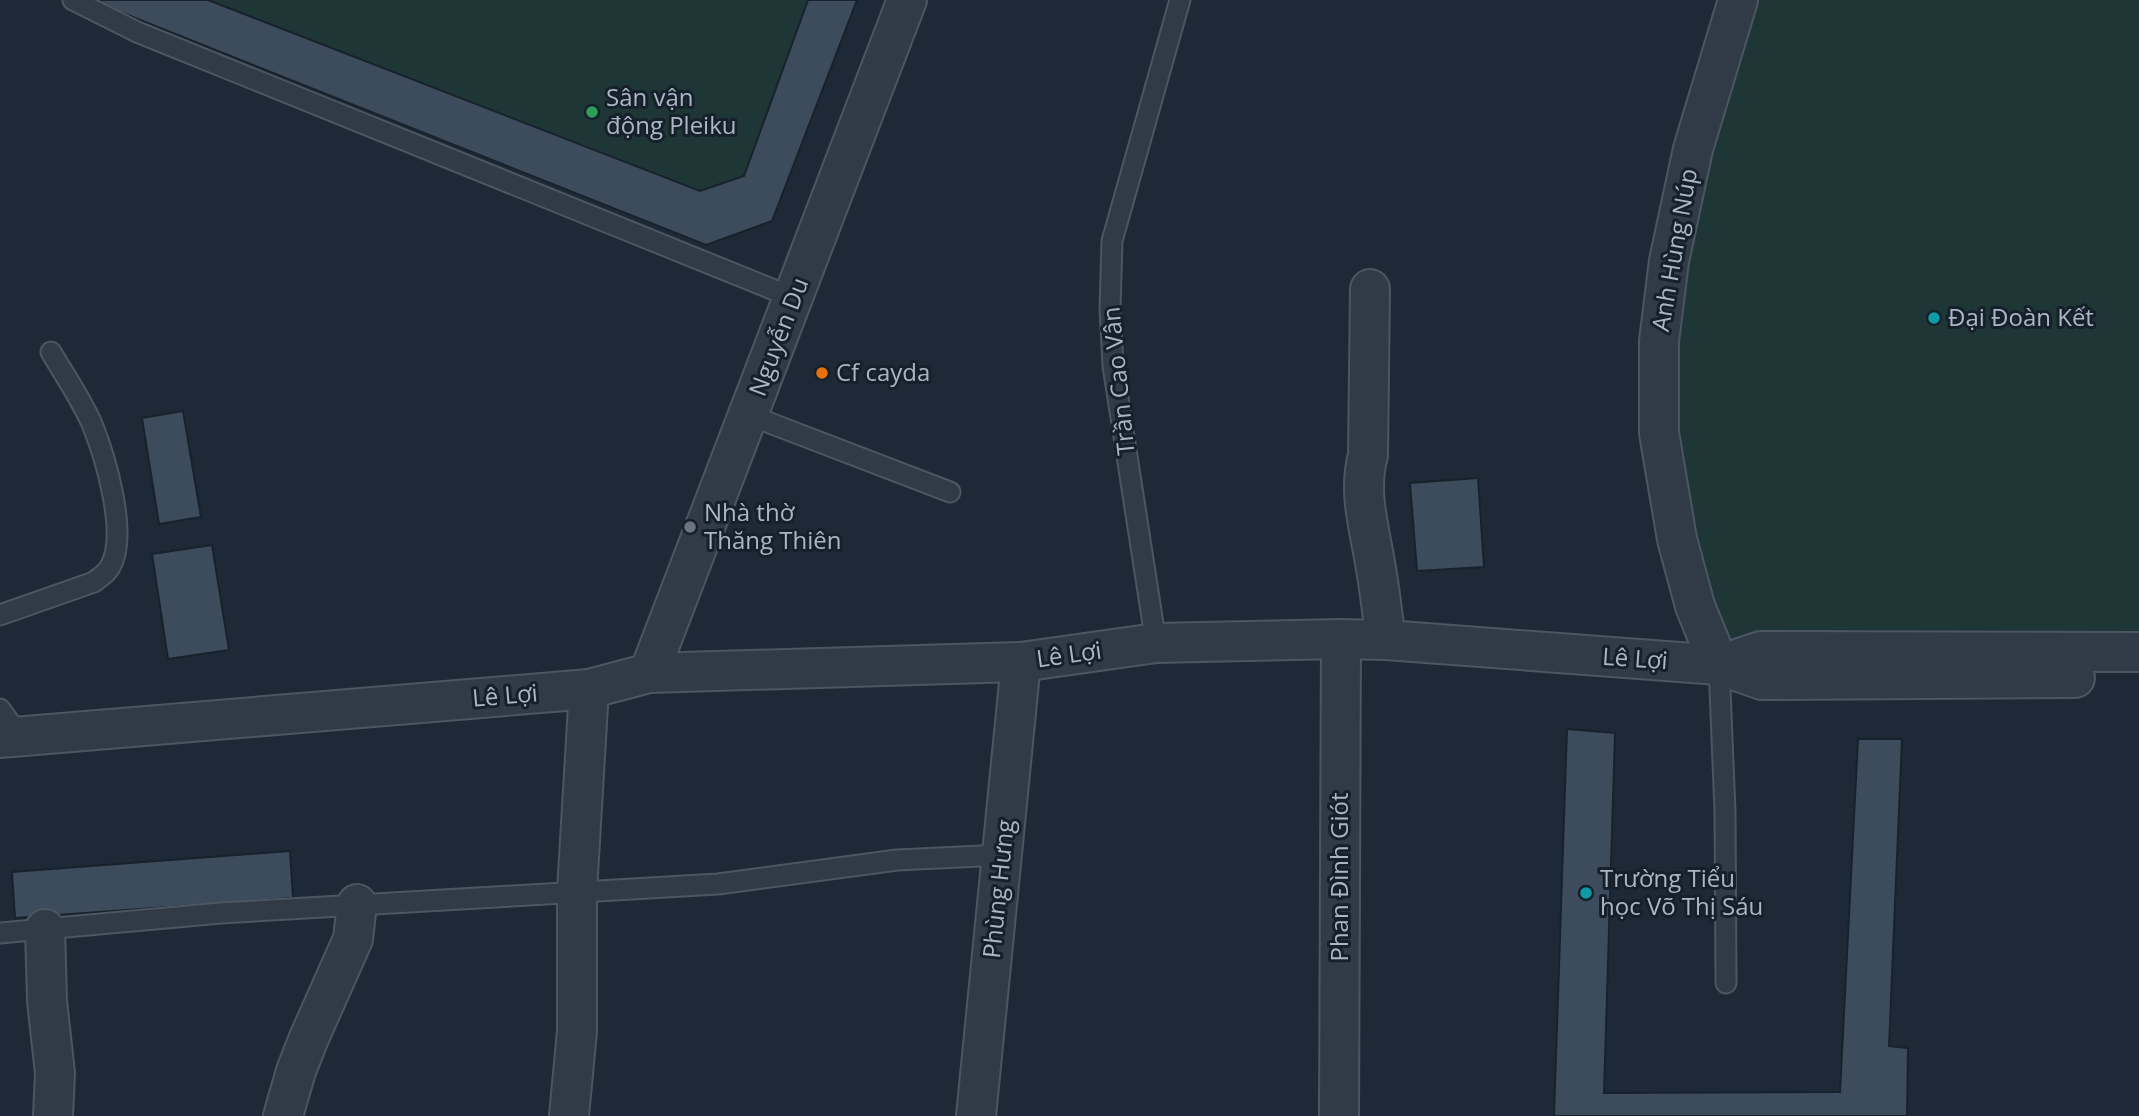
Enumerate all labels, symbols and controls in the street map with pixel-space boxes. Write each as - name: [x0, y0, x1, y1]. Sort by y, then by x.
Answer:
- place label: Sân vận động Pleiku: [606, 80, 737, 141]
- marker: Sân vận động Pleiku: [584, 104, 600, 120]
- street label: Anh Hùng Núp: [1643, 166, 1704, 334]
- street label: Nguyễn Du: [740, 272, 815, 400]
- place label: Đại Đoàn Kết: [1948, 300, 2094, 333]
- street label: Trần Cao Vân: [1093, 305, 1142, 457]
- marker: Đại Đoàn Kết: [1926, 310, 1942, 326]
- place label: Cf cayda: [836, 355, 930, 388]
- marker: Cf cayda: [814, 365, 830, 381]
- place label: Nhà thờ Thăng Thiên: [704, 495, 841, 556]
- marker: Nhà thờ Thăng Thiên: [682, 519, 698, 535]
- street label: Lê Lợi: [1034, 633, 1104, 674]
- street label: Lê Lợi: [1601, 639, 1669, 676]
- street label: Lê Lợi: [471, 675, 539, 714]
- street label: Phan Đình Giót: [1322, 792, 1355, 962]
- street label: Phùng Hưng: [974, 818, 1021, 960]
- place label: Trường Tiểu học Võ Thị Sáu: [1600, 861, 1763, 922]
- marker: Trường Tiểu học Võ Thị Sáu: [1578, 885, 1594, 901]

